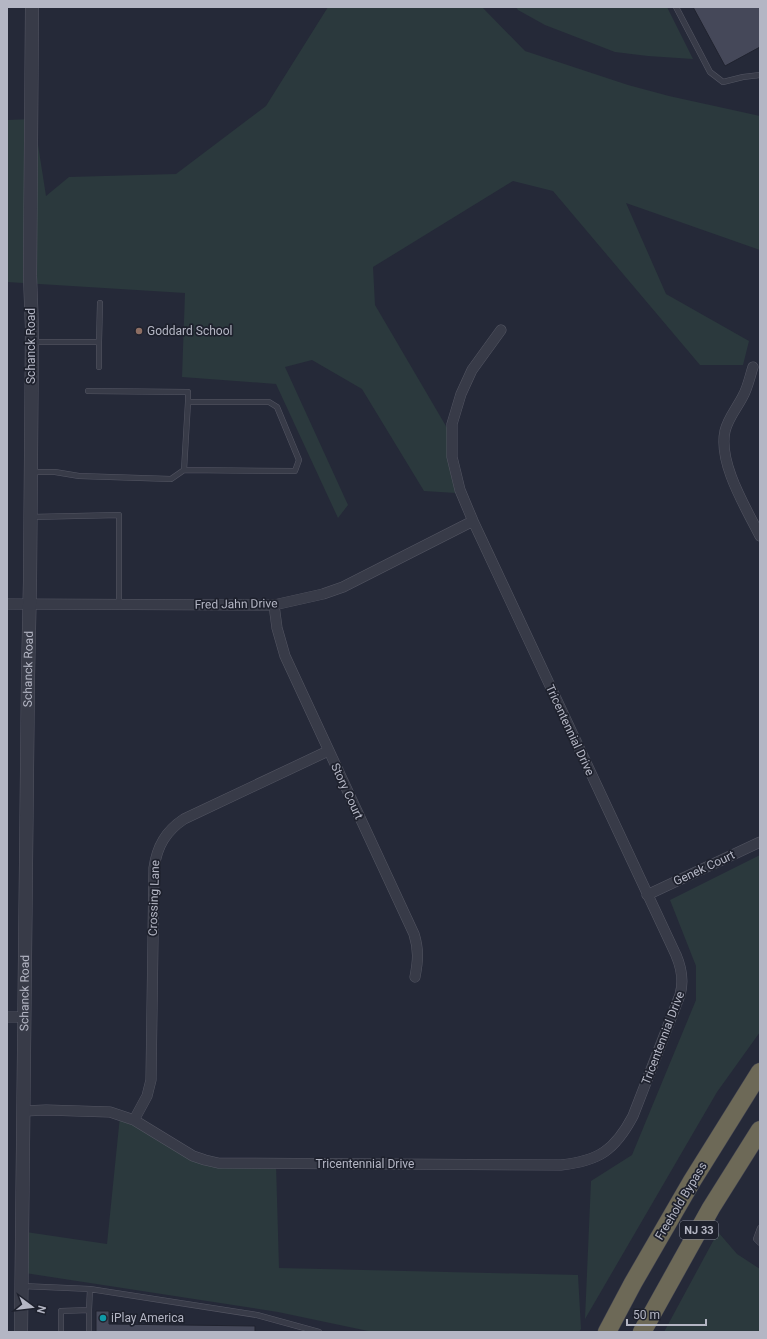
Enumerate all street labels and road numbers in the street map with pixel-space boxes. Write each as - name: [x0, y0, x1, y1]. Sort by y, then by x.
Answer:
- street label: Schanck Road: [24, 308, 38, 384]
- street label: Fred Jahn Drive: [194, 596, 278, 612]
- street label: Schanck Road: [21, 631, 36, 707]
- street label: Tricentennial Drive: [543, 682, 597, 778]
- street label: Story Court: [328, 761, 366, 821]
- street label: Genek Court: [671, 848, 737, 888]
- street label: Crossing Lane: [146, 860, 162, 936]
- street label: Schanck Road: [17, 955, 32, 1031]
- street label: Tricentennial Drive: [639, 989, 687, 1087]
- street label: Tricentennial Drive: [316, 1157, 414, 1171]
- street label: Freehold Bypass: [652, 1160, 710, 1242]
- road number: NJ 33: [680, 1221, 718, 1239]

